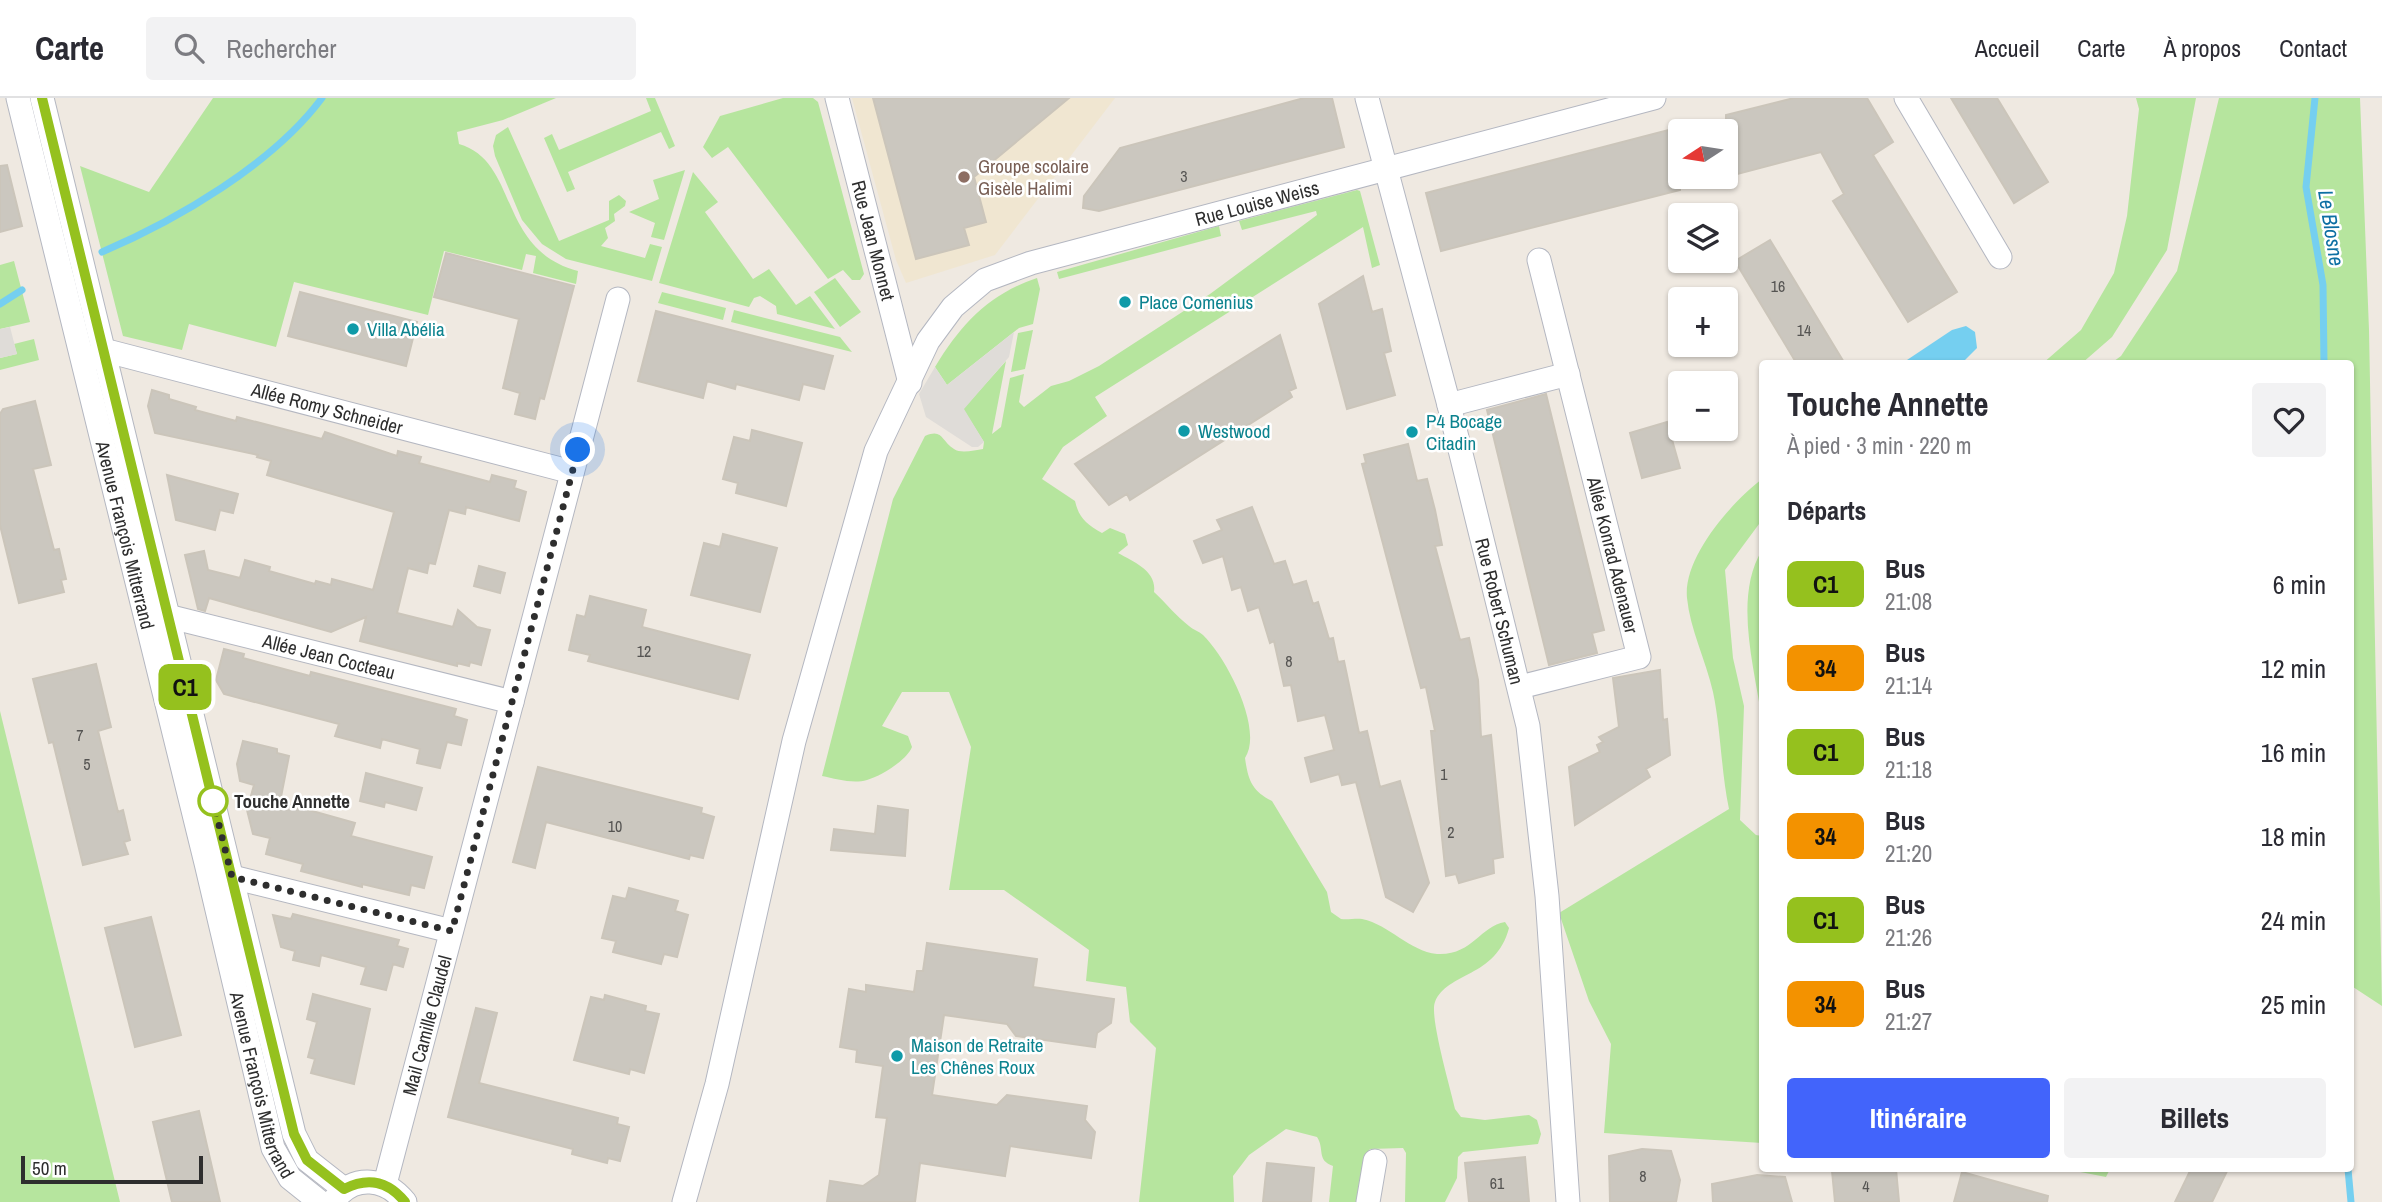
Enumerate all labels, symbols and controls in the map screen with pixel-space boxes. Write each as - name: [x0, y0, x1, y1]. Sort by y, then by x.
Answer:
- search box: [146, 17, 636, 80]
- text: Carte: [35, 26, 104, 70]
- icon: search: [170, 29, 208, 67]
- text: Rechercher: [226, 31, 336, 66]
- text: Accueil: [1975, 32, 2039, 64]
- text: Carte: [2077, 32, 2125, 64]
- text: À propos: [2163, 32, 2241, 64]
- text: Contact: [2279, 32, 2347, 64]
- north arrow: [1668, 119, 1738, 189]
- map controls: [1668, 119, 1738, 441]
- place label: Groupe scolaire Gisèle Halimi: [978, 153, 1089, 201]
- house number: 3: [1180, 165, 1188, 187]
- marker: Groupe scolaire Gisèle Halimi: [956, 169, 972, 185]
- street label: Rue Louise Weiss: [1192, 174, 1322, 232]
- street label: Rue Jean Monnet: [846, 178, 902, 304]
- water label: Le Blosne: [2311, 188, 2352, 268]
- button: layers: [1668, 203, 1738, 273]
- house number: 16: [1771, 275, 1785, 297]
- button: +: [1668, 287, 1738, 357]
- place label: Place Comenius: [1139, 289, 1254, 315]
- marker: Place Comenius: [1117, 294, 1133, 310]
- place label: Villa Abélia: [367, 316, 445, 342]
- house number: 14: [1797, 319, 1811, 341]
- marker: Villa Abélia: [345, 321, 361, 337]
- button: −: [1668, 371, 1738, 441]
- street label: Allée Romy Schneider: [248, 376, 406, 441]
- text: Touche Annette: [1787, 382, 1989, 426]
- button: heart: [2252, 383, 2326, 457]
- place label: P4 Bocage Citadin: [1426, 408, 1502, 456]
- place label: Westwood: [1198, 418, 1270, 444]
- marker: Westwood: [1176, 423, 1192, 439]
- marker: P4 Bocage Citadin: [1404, 424, 1420, 440]
- text: À pied · 3 min · 220 m: [1787, 430, 1972, 461]
- your location: [560, 432, 595, 467]
- street label: Avenue François Mitterrand: [89, 437, 161, 632]
- street label: Allée Konrad Adenauer: [1581, 473, 1645, 637]
- text: Départs: [1787, 493, 1866, 528]
- street label: Rue Robert Schuman: [1469, 535, 1530, 687]
- text: Bus: [1885, 551, 1925, 586]
- text: 6 min: [2273, 567, 2326, 602]
- text: C1: [1813, 568, 1838, 600]
- text: 21:08: [1885, 586, 1932, 617]
- street label: Allée Jean Cocteau: [259, 627, 398, 685]
- text: Bus: [1885, 635, 1925, 670]
- house number: 12: [637, 640, 651, 662]
- house number: 8: [1285, 650, 1293, 672]
- text: 12 min: [2261, 651, 2326, 686]
- text: 34: [1815, 652, 1836, 684]
- line badge: C1: [154, 664, 216, 710]
- text: 21:14: [1885, 670, 1932, 701]
- text: C1: [172, 671, 198, 703]
- text: Bus: [1885, 719, 1925, 754]
- house number: 7: [76, 724, 84, 746]
- text: 16 min: [2261, 735, 2326, 770]
- text: C1: [1813, 736, 1838, 768]
- house number: 5: [83, 753, 91, 775]
- text: 21:18: [1885, 754, 1932, 785]
- house number: 1: [1440, 763, 1448, 785]
- marker: Touche Annette: [198, 786, 228, 816]
- place label: Touche Annette: [234, 788, 350, 814]
- text: Bus: [1885, 803, 1925, 838]
- house number: 10: [608, 815, 622, 837]
- text: 18 min: [2261, 819, 2326, 854]
- text: 34: [1815, 820, 1836, 852]
- house number: 2: [1447, 821, 1455, 843]
- text: 21:20: [1885, 838, 1932, 869]
- text: Bus: [1885, 887, 1925, 922]
- text: 24 min: [2261, 903, 2326, 938]
- text: C1: [1813, 904, 1838, 936]
- text: 21:26: [1885, 922, 1932, 953]
- street label: Mail Camille Claudel: [396, 953, 458, 1098]
- text: Bus: [1885, 971, 1925, 1006]
- text: 25 min: [2261, 987, 2326, 1022]
- street label: Avenue François Mitterrand: [223, 988, 301, 1183]
- text: 34: [1815, 988, 1836, 1020]
- text: 21:27: [1885, 1006, 1932, 1037]
- place label: Maison de Retraite Les Chênes Roux: [911, 1032, 1044, 1080]
- marker: Maison de Retraite Les Chênes Roux: [889, 1048, 905, 1064]
- button: Itinéraire: [1787, 1078, 2050, 1158]
- button: Billets: [2064, 1078, 2326, 1158]
- scale bar: [21, 1153, 203, 1185]
- text: 50 m: [32, 1155, 67, 1181]
- house number: 8: [1639, 1165, 1647, 1187]
- house number: 61: [1490, 1172, 1505, 1194]
- house number: 4: [1862, 1175, 1870, 1197]

